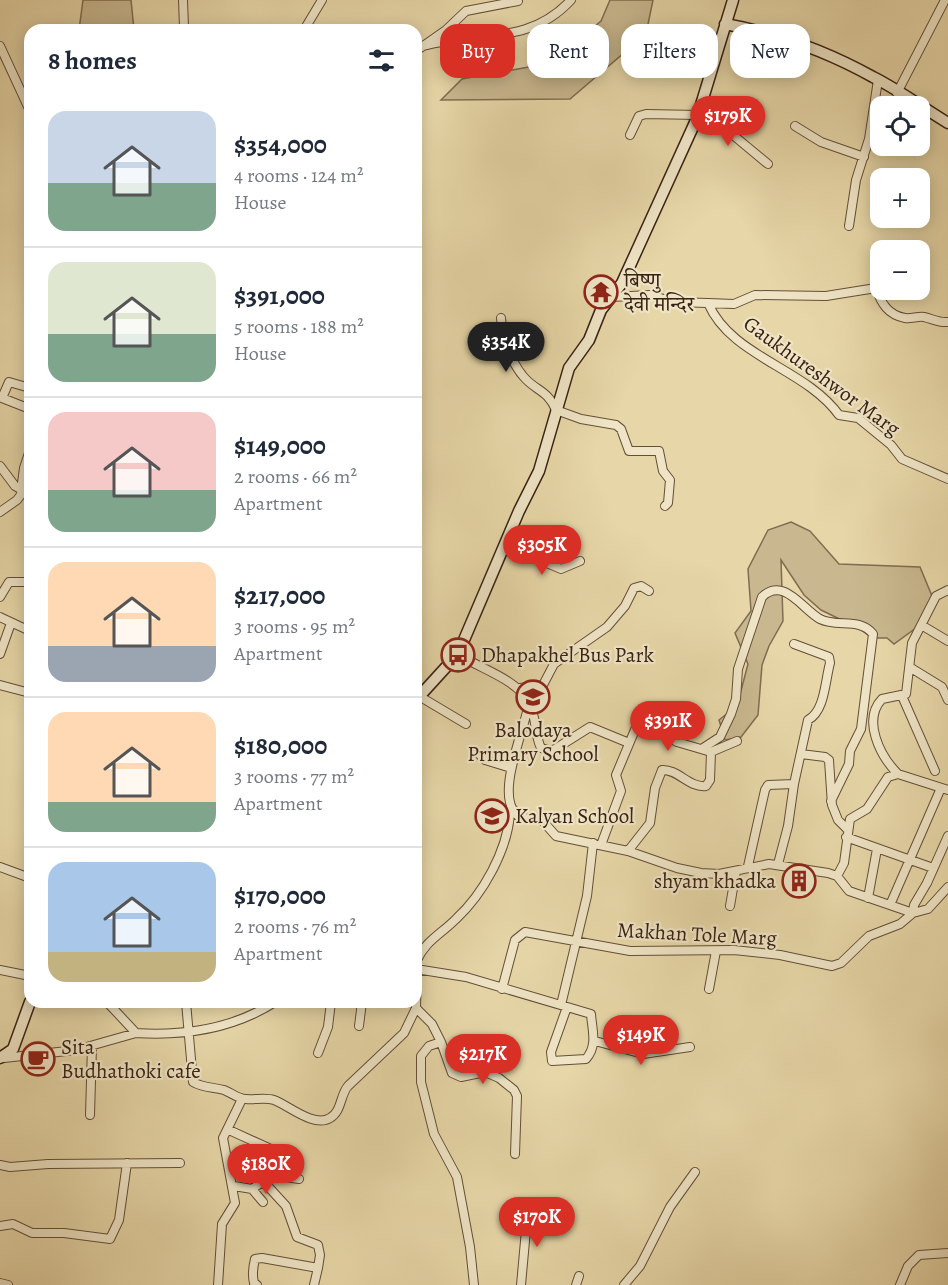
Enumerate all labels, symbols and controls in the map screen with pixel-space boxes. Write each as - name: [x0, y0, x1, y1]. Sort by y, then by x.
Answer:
- chip: Buy: [440, 24, 515, 78]
- chip: Rent: [527, 24, 609, 78]
- chip: Filters: [621, 24, 718, 78]
- chip: New: [730, 24, 810, 78]
- text: 8 homes: [48, 43, 137, 78]
- icon: filters: [365, 44, 398, 77]
- pin: $179K: [686, 96, 770, 147]
- map controls: [870, 96, 930, 300]
- button: locate: [870, 96, 930, 156]
- text: $179K: [704, 102, 752, 129]
- text: $354,000: [234, 127, 327, 162]
- icon: home: [96, 135, 168, 207]
- text: 4 rooms · 124 m²: [234, 162, 364, 189]
- button: +: [870, 168, 930, 228]
- text: House: [234, 189, 286, 216]
- button: −: [870, 240, 930, 300]
- place label: बिष्णु देवी मन्दिर: [623, 266, 695, 318]
- temple icon: बिष्णु देवी मन्दिर: [583, 274, 619, 310]
- text: $391,000: [234, 278, 325, 313]
- icon: home: [96, 286, 168, 358]
- street label: Gaukhureshwor Marg: [738, 310, 906, 443]
- text: 5 rooms · 188 m²: [234, 313, 364, 340]
- pin: $354K: [464, 322, 548, 373]
- text: $354K: [482, 328, 531, 355]
- text: House: [234, 340, 286, 367]
- text: $149,000: [234, 428, 326, 463]
- icon: home: [96, 436, 168, 508]
- text: 2 rooms · 66 m²: [234, 463, 357, 490]
- text: Apartment: [234, 490, 323, 517]
- pin: $305K: [500, 525, 584, 576]
- text: $305K: [517, 531, 567, 558]
- text: $217,000: [234, 578, 325, 613]
- icon: home: [96, 586, 168, 658]
- text: 3 rooms · 95 m²: [234, 613, 355, 640]
- bus stop icon: Dhapakhel Bus Park: [440, 637, 476, 673]
- text: Apartment: [234, 640, 323, 667]
- place label: Dhapakhel Bus Park: [481, 641, 654, 669]
- school or university icon: Balodaya Primary School: [515, 679, 551, 715]
- pin: $391K: [626, 701, 710, 752]
- text: $391K: [644, 707, 692, 734]
- place label: Balodaya Primary School: [467, 716, 599, 768]
- text: $180,000: [234, 728, 327, 763]
- icon: home: [96, 736, 168, 808]
- text: 3 rooms · 77 m²: [234, 763, 354, 790]
- text: Apartment: [234, 790, 323, 817]
- school or university icon: Kalyan School: [474, 798, 510, 834]
- place label: Kalyan School: [515, 802, 634, 830]
- building icon: shyam khadka: [781, 863, 817, 899]
- place label: shyam khadka: [654, 867, 776, 895]
- text: $170,000: [234, 878, 326, 913]
- icon: home: [96, 886, 168, 958]
- text: 2 rooms · 76 m²: [234, 913, 356, 940]
- street label: Makhan Tole Marg: [617, 916, 778, 952]
- text: Apartment: [234, 940, 323, 967]
- pin: $149K: [599, 1015, 683, 1066]
- text: $149K: [617, 1021, 665, 1048]
- place label: Sita Budhathoki cafe: [61, 1033, 201, 1085]
- pin: $217K: [441, 1034, 525, 1085]
- text: $217K: [459, 1040, 507, 1067]
- cafe icon: Sita Budhathoki cafe: [20, 1041, 56, 1077]
- pin: $180K: [224, 1144, 308, 1195]
- text: $180K: [241, 1150, 291, 1177]
- pin: $170K: [495, 1197, 579, 1248]
- text: $170K: [513, 1203, 561, 1230]

